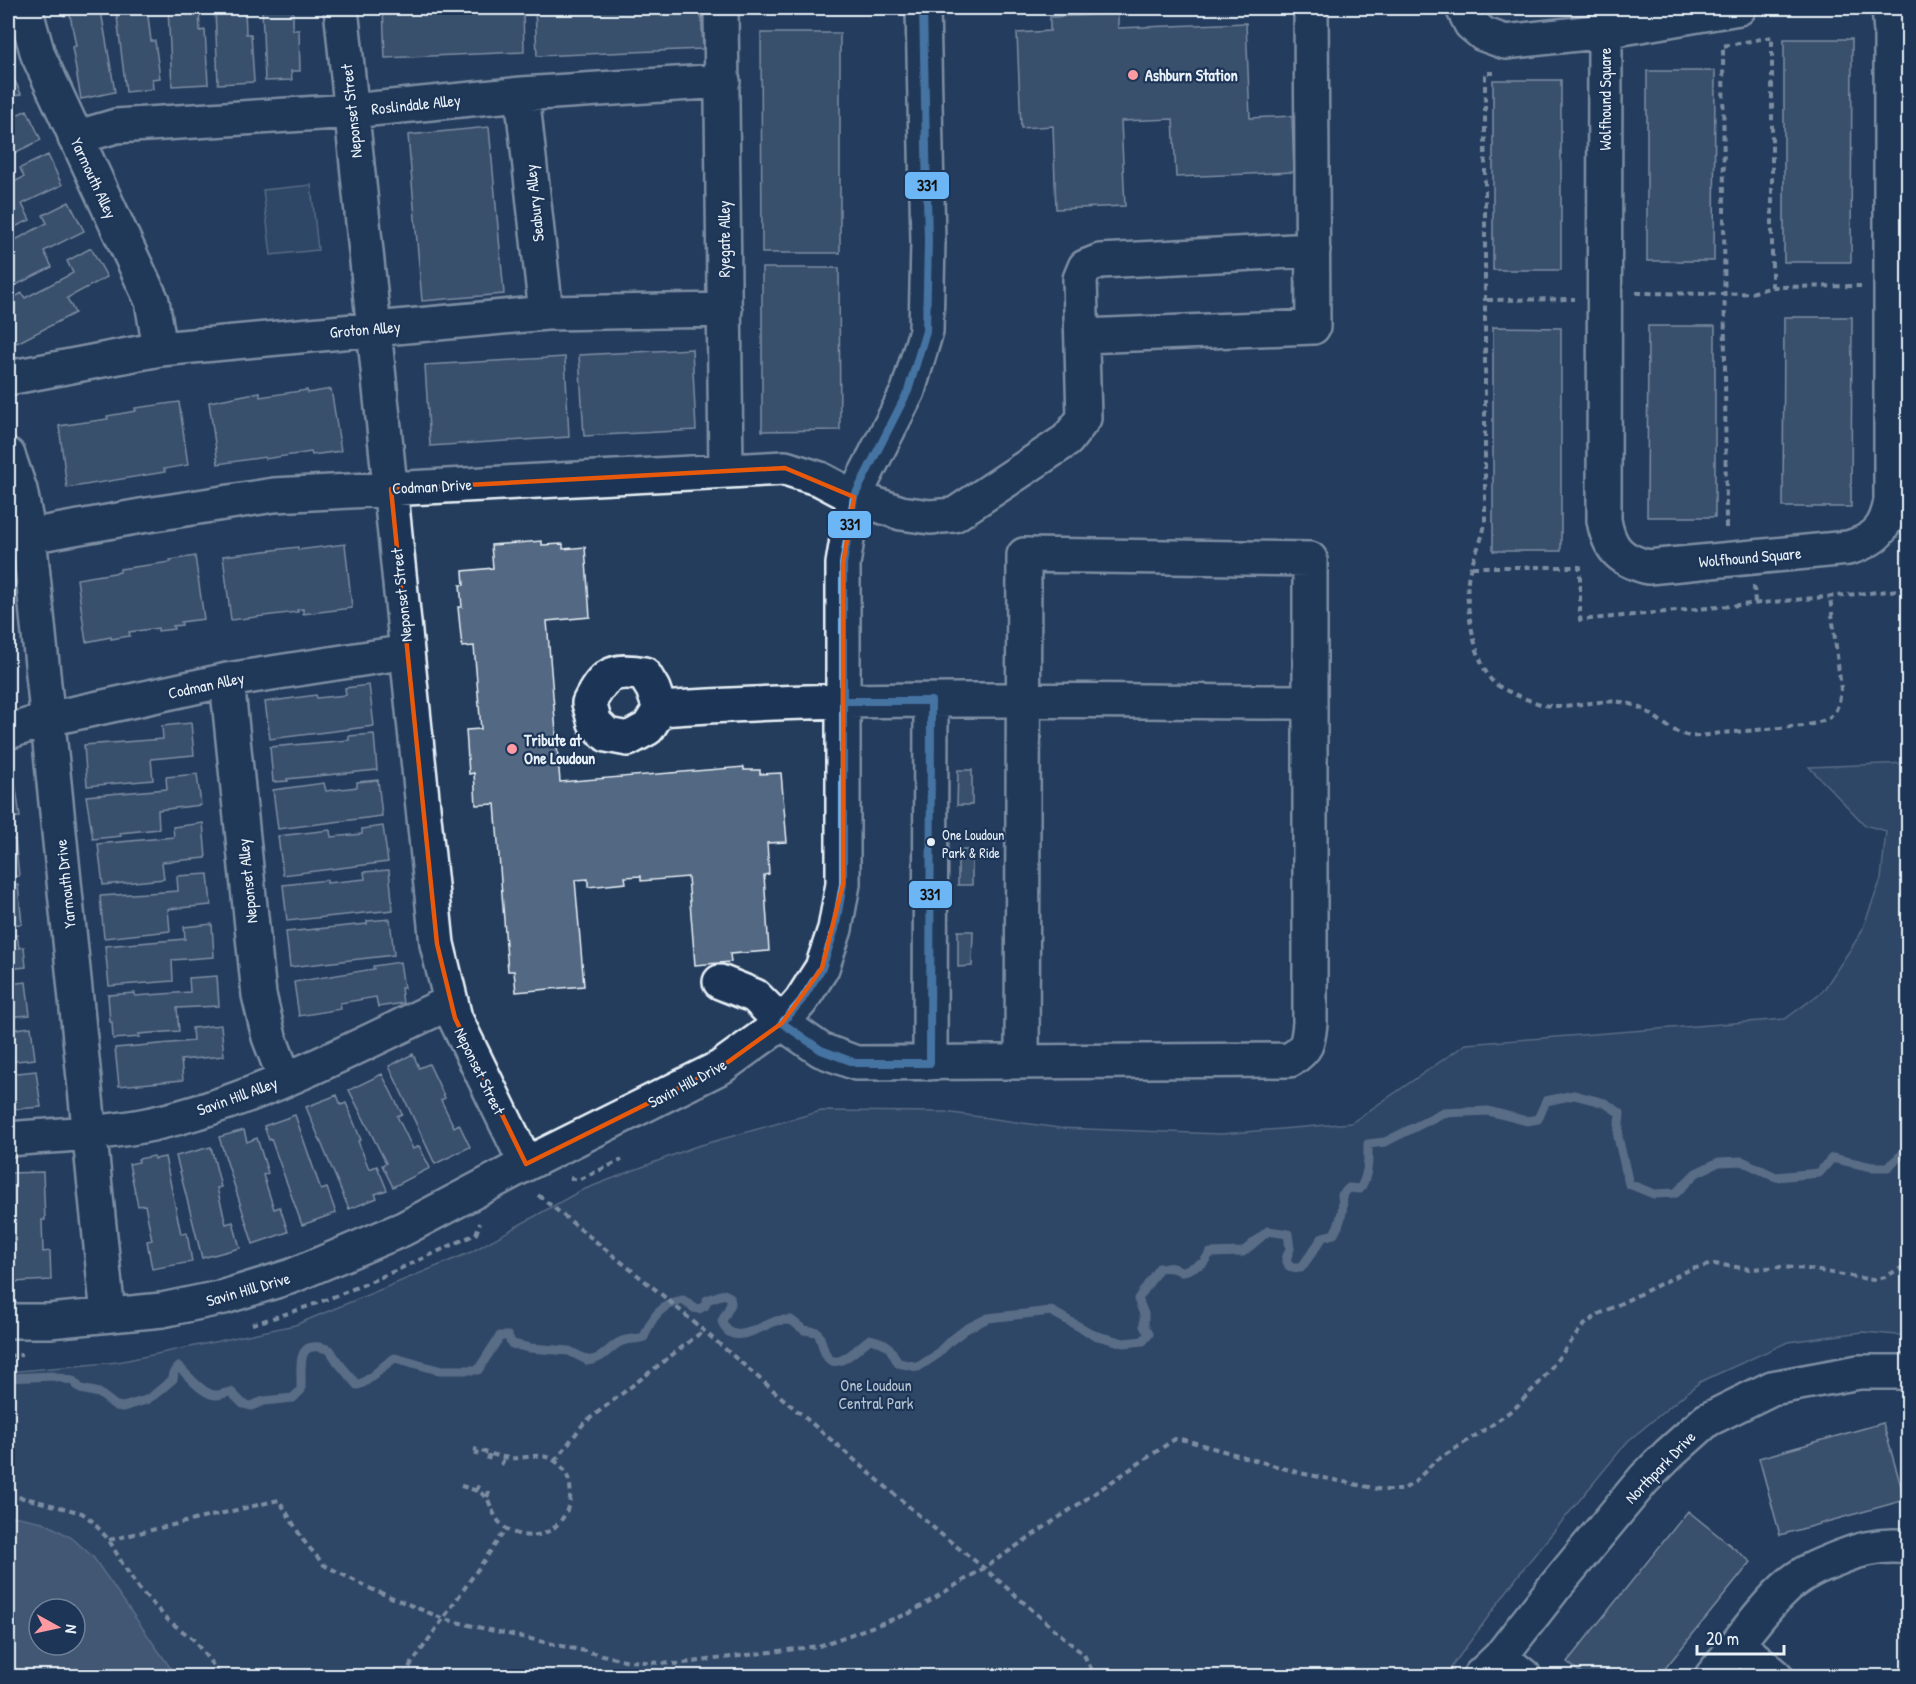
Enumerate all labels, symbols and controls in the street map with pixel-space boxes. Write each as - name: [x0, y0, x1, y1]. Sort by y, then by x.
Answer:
- street label: Wolfhound Square: [1594, 47, 1616, 150]
- street label: Neponset Street: [335, 62, 367, 159]
- place label: Ashburn Station: [1145, 64, 1238, 86]
- marker: Ashburn Station: [1126, 68, 1140, 82]
- street label: Roslindale Alley: [370, 88, 462, 120]
- street label: Yarmouth Alley: [66, 134, 122, 222]
- street label: Seabury Alley: [519, 163, 549, 243]
- line badge: 331: [904, 171, 950, 200]
- text: 331: [917, 174, 937, 196]
- street label: Ryegate Alley: [713, 200, 735, 278]
- street label: Groton Alley: [329, 315, 402, 343]
- street label: Codman Drive: [392, 473, 473, 499]
- line badge: 331: [827, 510, 872, 539]
- text: 331: [840, 513, 860, 535]
- street label: Wolfhound Square: [1698, 541, 1803, 572]
- street label: Neponset Street: [385, 546, 417, 643]
- street label: Codman Alley: [166, 666, 246, 704]
- place label: Tribute at One Loudoun: [523, 729, 595, 769]
- marker: Tribute at One Loudoun: [505, 742, 519, 756]
- place label: One Loudoun Park & Ride: [942, 825, 1004, 862]
- marker: One Loudoun Park & Ride: [925, 836, 937, 848]
- street label: Neponset Alley: [232, 837, 262, 924]
- street label: Yarmouth Drive: [49, 838, 81, 930]
- line badge: 331: [908, 880, 953, 909]
- text: 331: [920, 883, 940, 905]
- street label: Neponset Street: [449, 1024, 511, 1119]
- street label: Savin Hill Drive: [644, 1053, 731, 1113]
- street label: Savin Hill Alley: [194, 1071, 280, 1121]
- street label: Savin Hill Drive: [203, 1266, 293, 1311]
- park label: One Loudoun Central Park: [838, 1374, 914, 1414]
- street label: Northpark Drive: [1620, 1425, 1701, 1508]
- north arrow: [27, 1597, 87, 1657]
- scale bar: [1697, 1618, 1784, 1656]
- text: N: [60, 1623, 83, 1635]
- text: 20 m: [1706, 1626, 1739, 1651]

